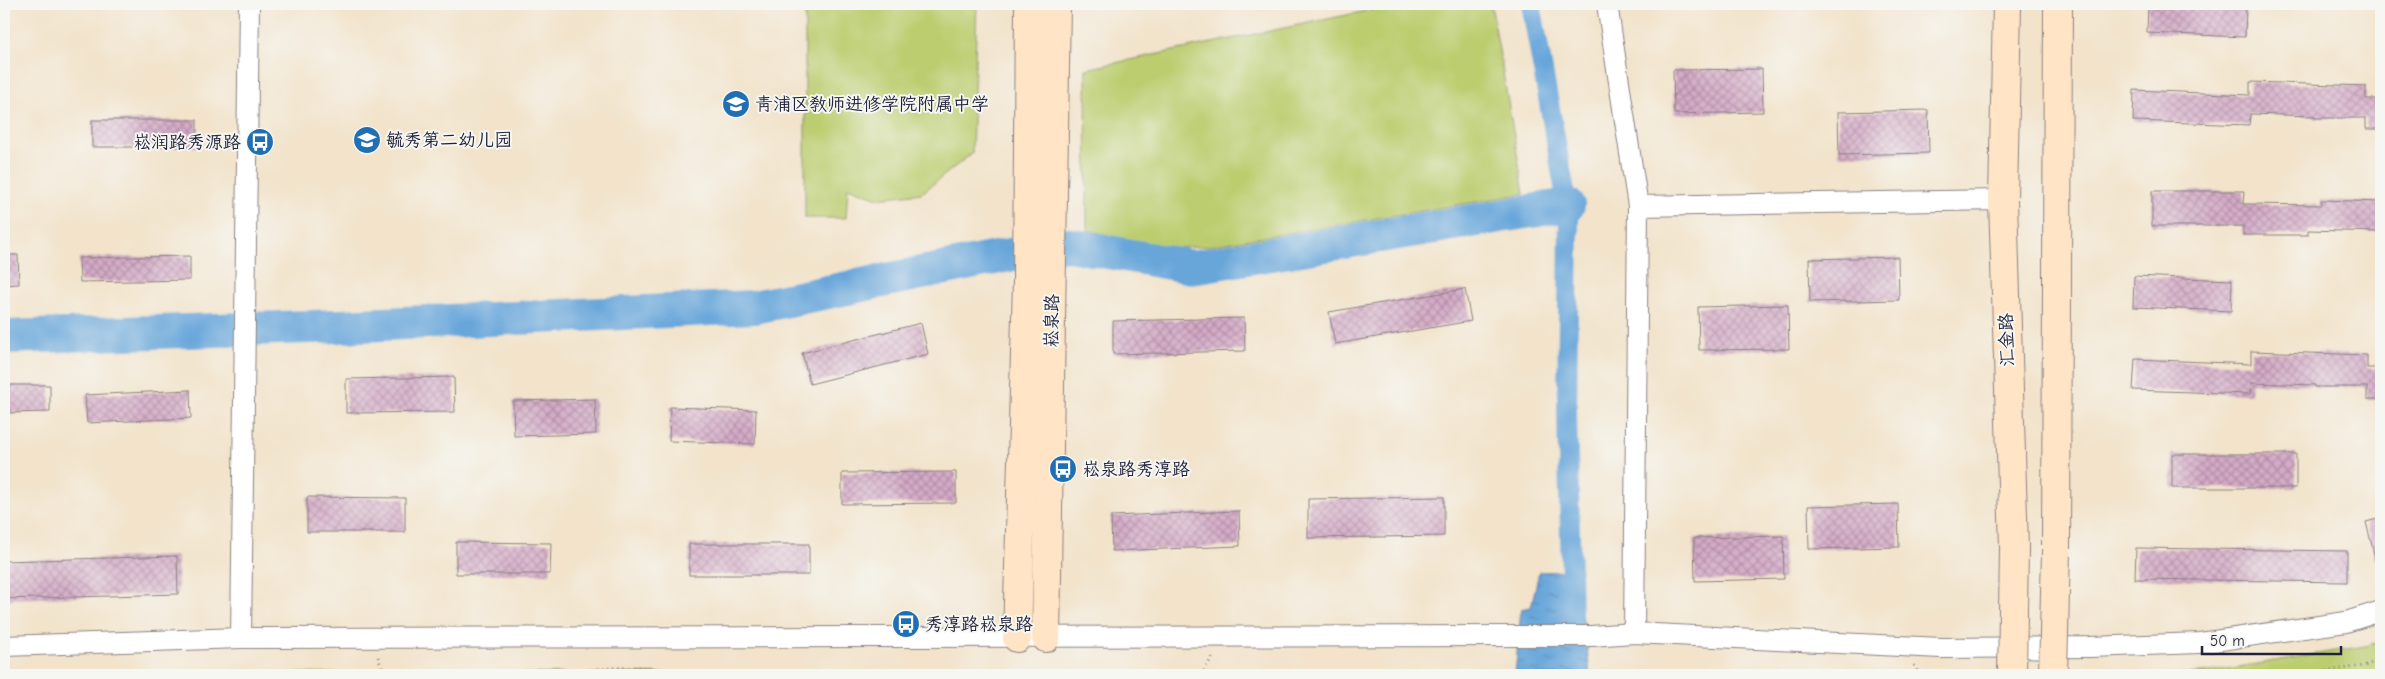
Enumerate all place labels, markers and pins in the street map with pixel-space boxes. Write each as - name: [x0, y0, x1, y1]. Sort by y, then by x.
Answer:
- school or university icon: 青浦区教师进修学院附属中学: [721, 89, 751, 119]
- place label: 青浦区教师进修学院附属中学: [755, 94, 989, 115]
- school or university icon: 毓秀第二幼儿园: [352, 125, 382, 155]
- bus stop icon: 崧润路秀源路: [245, 127, 275, 157]
- place label: 毓秀第二幼儿园: [386, 130, 512, 151]
- place label: 崧润路秀源路: [133, 132, 241, 153]
- bus stop icon: 崧泉路秀淳路: [1048, 454, 1078, 484]
- place label: 崧泉路秀淳路: [1082, 459, 1190, 480]
- bus stop icon: 秀淳路崧泉路: [891, 609, 921, 639]
- place label: 秀淳路崧泉路: [925, 614, 1033, 635]

